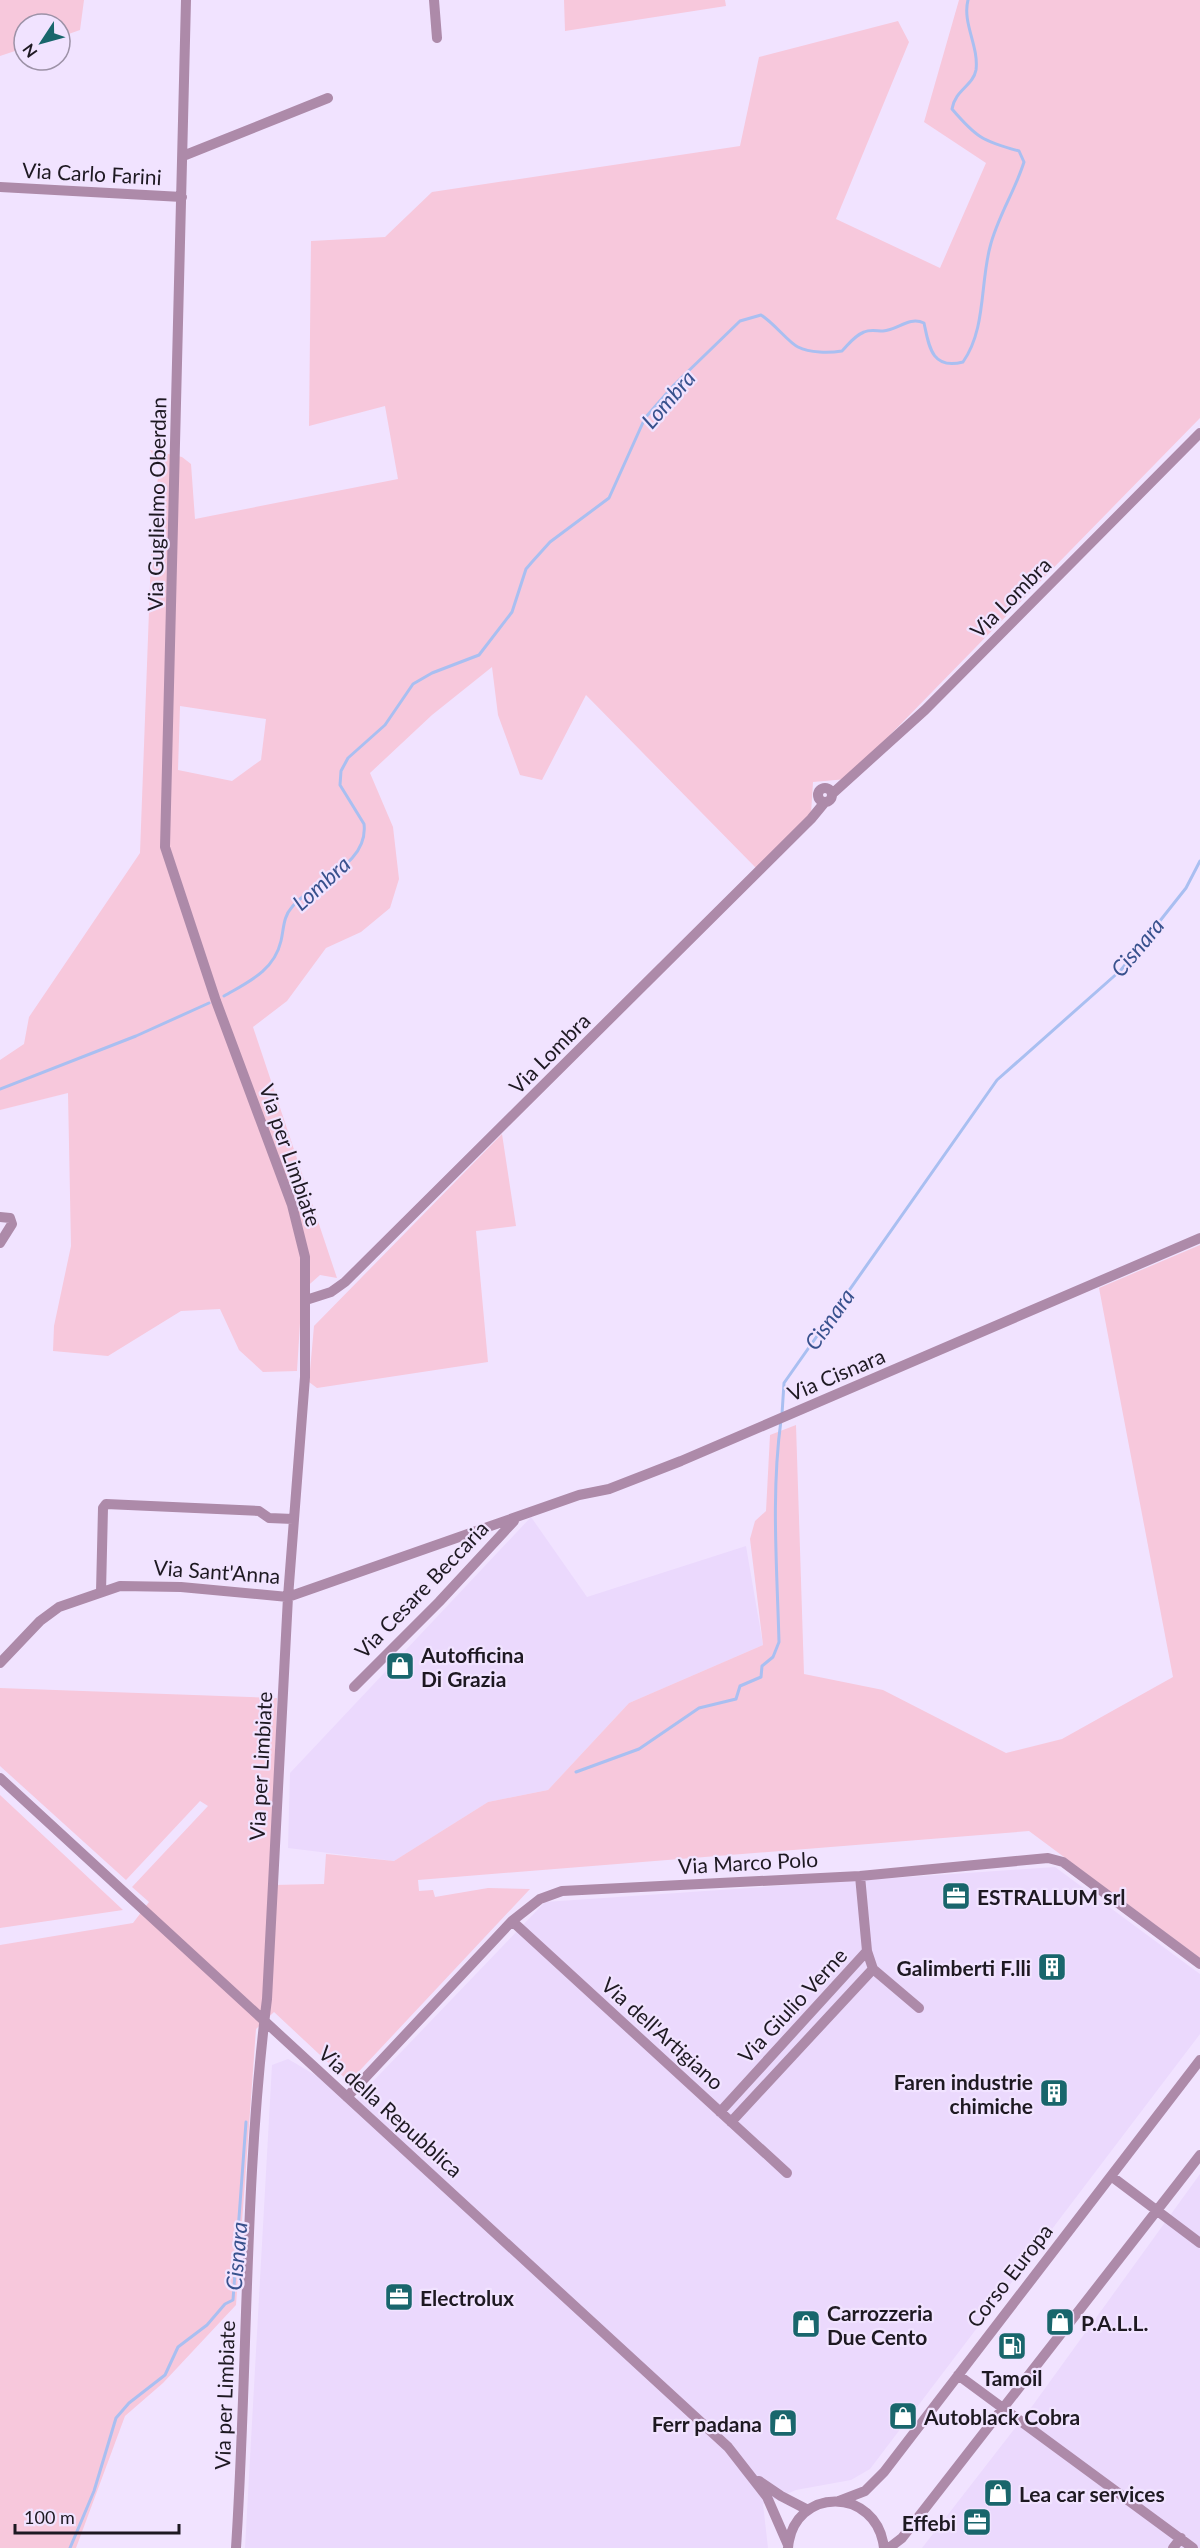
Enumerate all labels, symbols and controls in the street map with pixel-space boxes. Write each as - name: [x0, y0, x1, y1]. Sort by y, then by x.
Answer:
- north arrow: [12, 12, 72, 72]
- text: N: [18, 41, 41, 62]
- street label: Via Carlo Farini: [22, 157, 162, 189]
- water label: Lombra: [635, 364, 701, 434]
- street label: Via Guglielmo Oberdan: [142, 397, 170, 611]
- street label: Via Lombra: [964, 551, 1056, 643]
- water label: Lombra: [287, 850, 355, 916]
- water label: Cisnara: [1105, 912, 1169, 982]
- street label: Via Lombra: [503, 1007, 595, 1099]
- street label: Via per Limbiate: [255, 1080, 327, 1230]
- water label: Cisnara: [798, 1283, 860, 1355]
- street label: Via Cisnara: [784, 1342, 888, 1406]
- street label: Via Cesare Beccaria: [349, 1515, 493, 1663]
- street label: Via Sant'Anna: [153, 1554, 281, 1588]
- place label: Autofficina Di Grazia: [420, 1642, 524, 1691]
- shop icon: Autofficina Di Grazia: [384, 1650, 416, 1682]
- street label: Via per Limbiate: [244, 1691, 276, 1841]
- street label: Via Marco Polo: [678, 1846, 819, 1878]
- office icon: ESTRALLUM srl: [940, 1880, 972, 1912]
- place label: ESTRALLUM srl: [977, 1884, 1126, 1909]
- street label: Via Giulio Verne: [732, 1942, 852, 2068]
- building icon: Galimberti F.lli: [1036, 1951, 1068, 1983]
- place label: Galimberti F.lli: [897, 1955, 1031, 1980]
- street label: Via dell'Artigiano: [597, 1972, 729, 2094]
- street label: Via della Repubblica: [314, 2040, 468, 2182]
- place label: Faren industrie chimiche: [894, 2069, 1033, 2118]
- building icon: Faren industrie chimiche: [1038, 2077, 1070, 2109]
- street label: Corso Europa: [961, 2218, 1057, 2332]
- water label: Cisnara: [220, 2221, 252, 2291]
- office icon: Electrolux: [383, 2281, 415, 2313]
- place label: Electrolux: [420, 2285, 514, 2310]
- place label: Carrozzeria Due Cento: [827, 2300, 933, 2349]
- shop icon: P.A.L.L.: [1044, 2306, 1076, 2338]
- shop icon: Carrozzeria Due Cento: [790, 2308, 822, 2340]
- place label: P.A.L.L.: [1081, 2310, 1148, 2335]
- street label: Via per Limbiate: [209, 2320, 239, 2470]
- fuel station icon: Tamoil: [996, 2330, 1028, 2362]
- place label: Tamoil: [981, 2365, 1043, 2390]
- shop icon: Autoblack Cobra: [887, 2400, 919, 2432]
- place label: Autoblack Cobra: [923, 2404, 1080, 2429]
- shop icon: Ferr padana: [767, 2407, 799, 2439]
- place label: Ferr padana: [652, 2411, 762, 2436]
- shop icon: Lea car services: [982, 2477, 1014, 2509]
- place label: Lea car services: [1019, 2481, 1165, 2506]
- scale bar: [15, 2497, 178, 2535]
- text: 100 m: [24, 2506, 75, 2528]
- office icon: Effebi: [961, 2506, 993, 2538]
- place label: Effebi: [902, 2510, 956, 2535]

